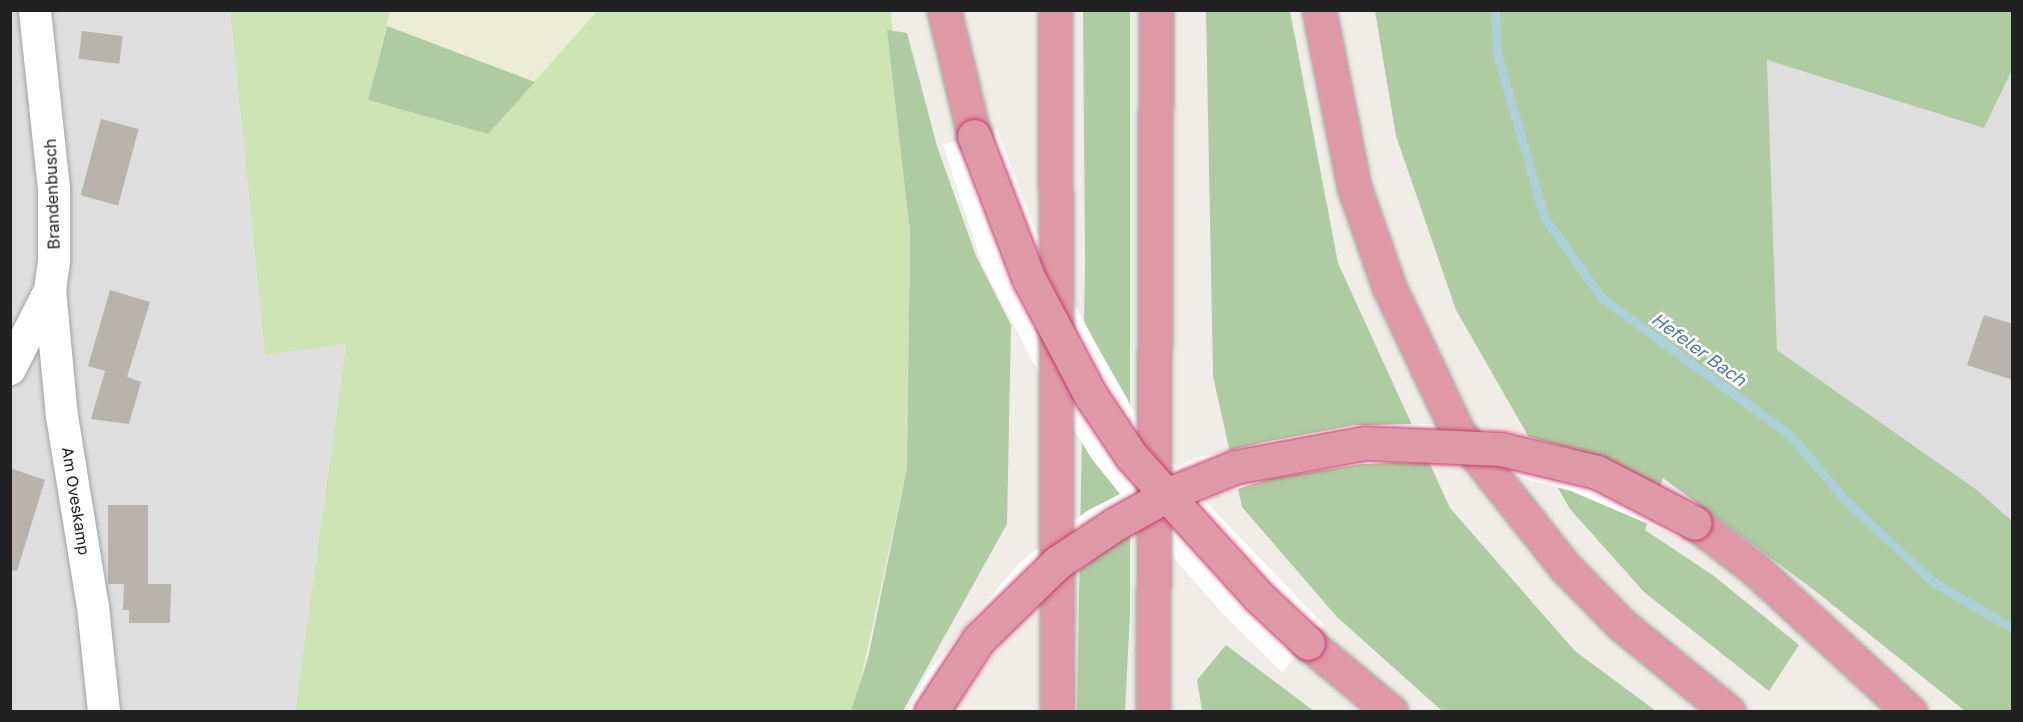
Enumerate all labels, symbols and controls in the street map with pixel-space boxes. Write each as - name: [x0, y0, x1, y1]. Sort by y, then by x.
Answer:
- street label: Brandenbusch: [40, 138, 64, 250]
- water label: Hefeler Bach: [1648, 308, 1750, 390]
- street label: Am Oveskamp: [58, 446, 94, 556]

